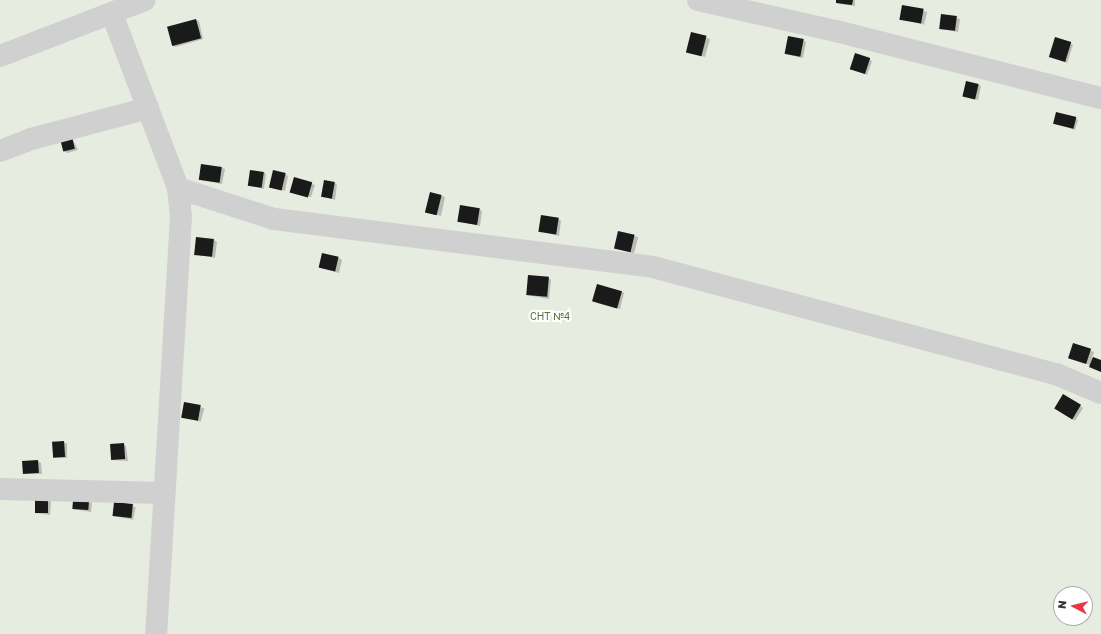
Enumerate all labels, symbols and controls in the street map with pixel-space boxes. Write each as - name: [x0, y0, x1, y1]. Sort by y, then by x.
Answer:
- park label: СНТ №4: [530, 311, 570, 323]
- north arrow: [1053, 586, 1093, 626]
- text: N: [1055, 600, 1069, 610]

